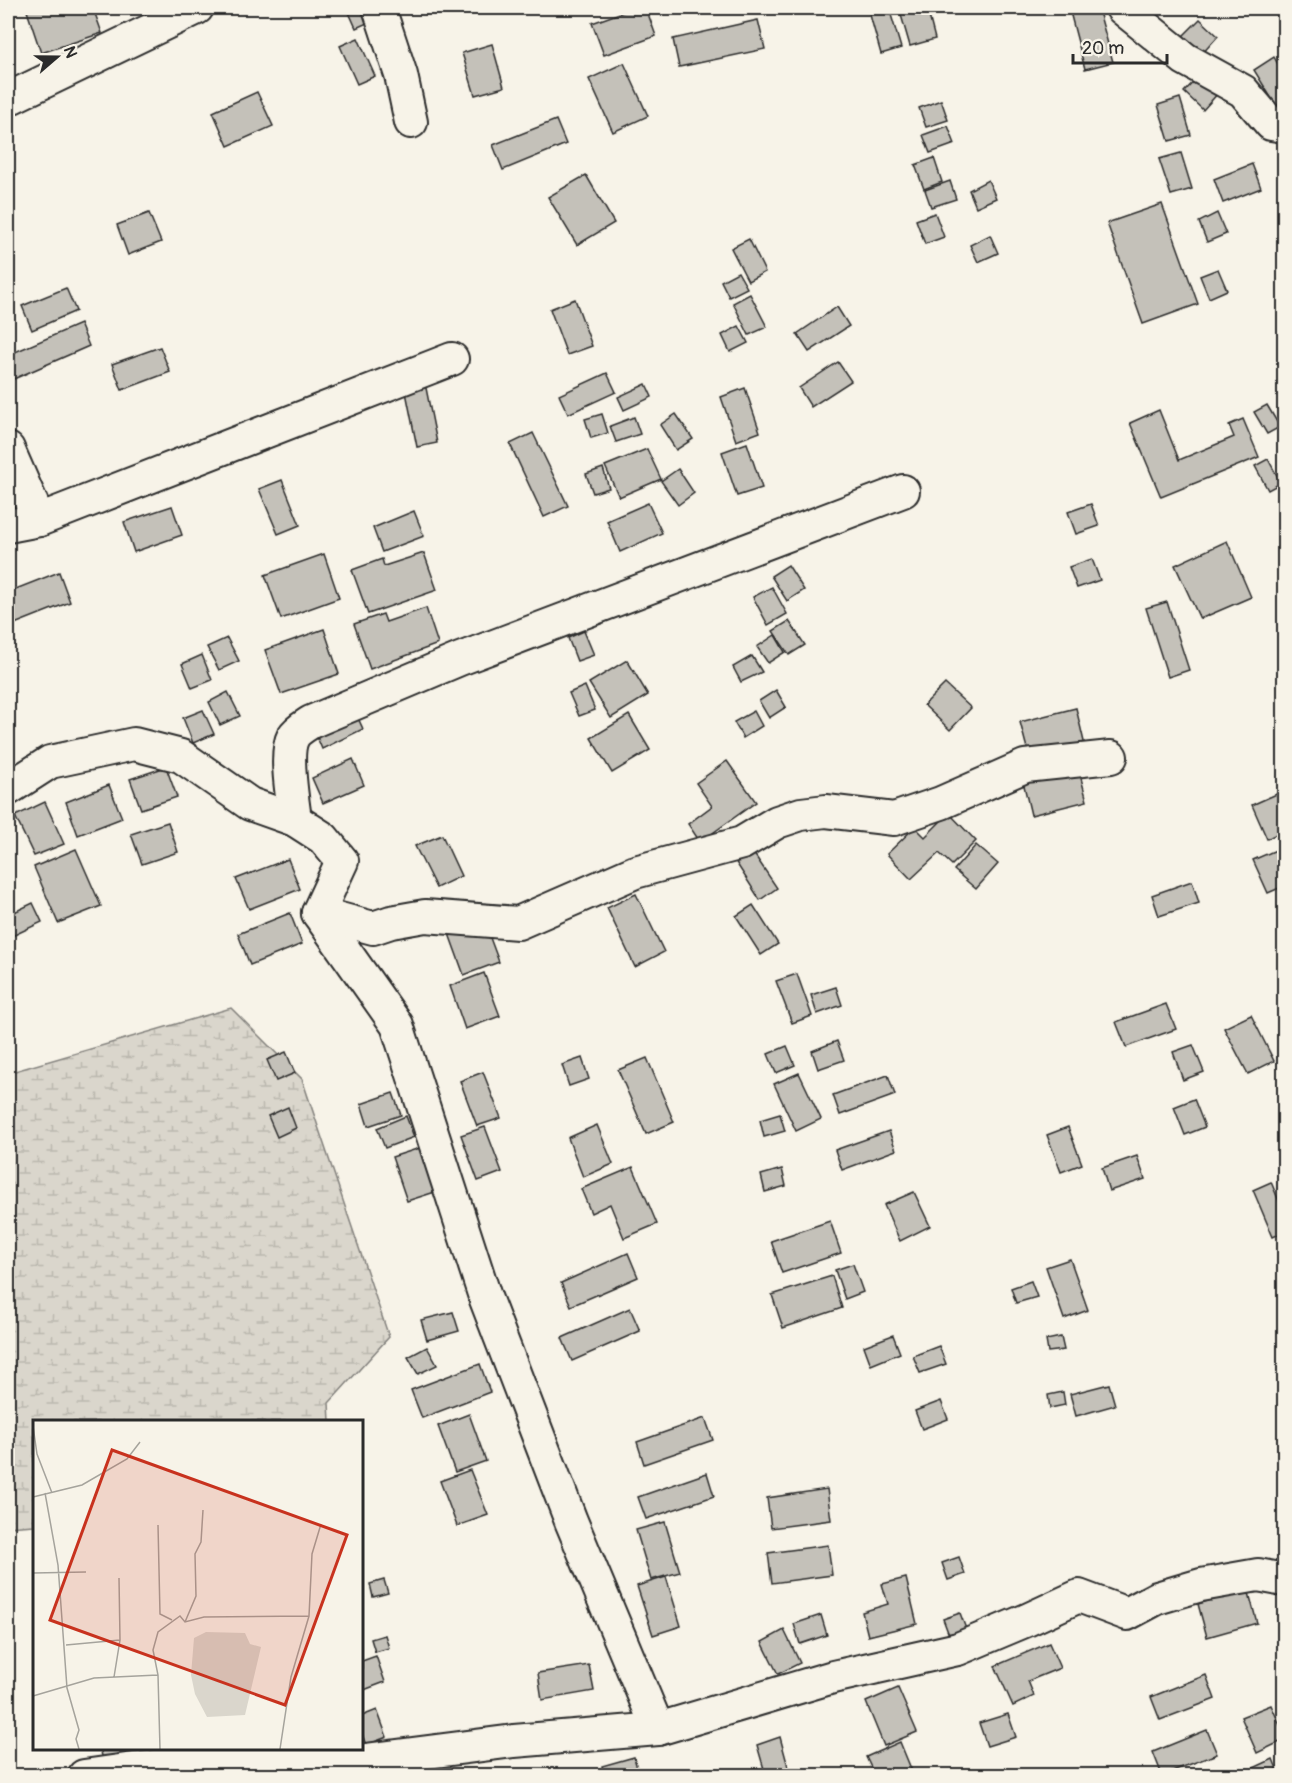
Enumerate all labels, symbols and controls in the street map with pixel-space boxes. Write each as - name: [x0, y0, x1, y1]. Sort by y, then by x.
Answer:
- north arrow: [27, 27, 87, 87]
- scale bar: [1073, 27, 1168, 65]
- text: 20 m: [1082, 37, 1124, 60]
- text: N: [59, 44, 81, 61]
- inset map: [33, 1420, 363, 1750]

